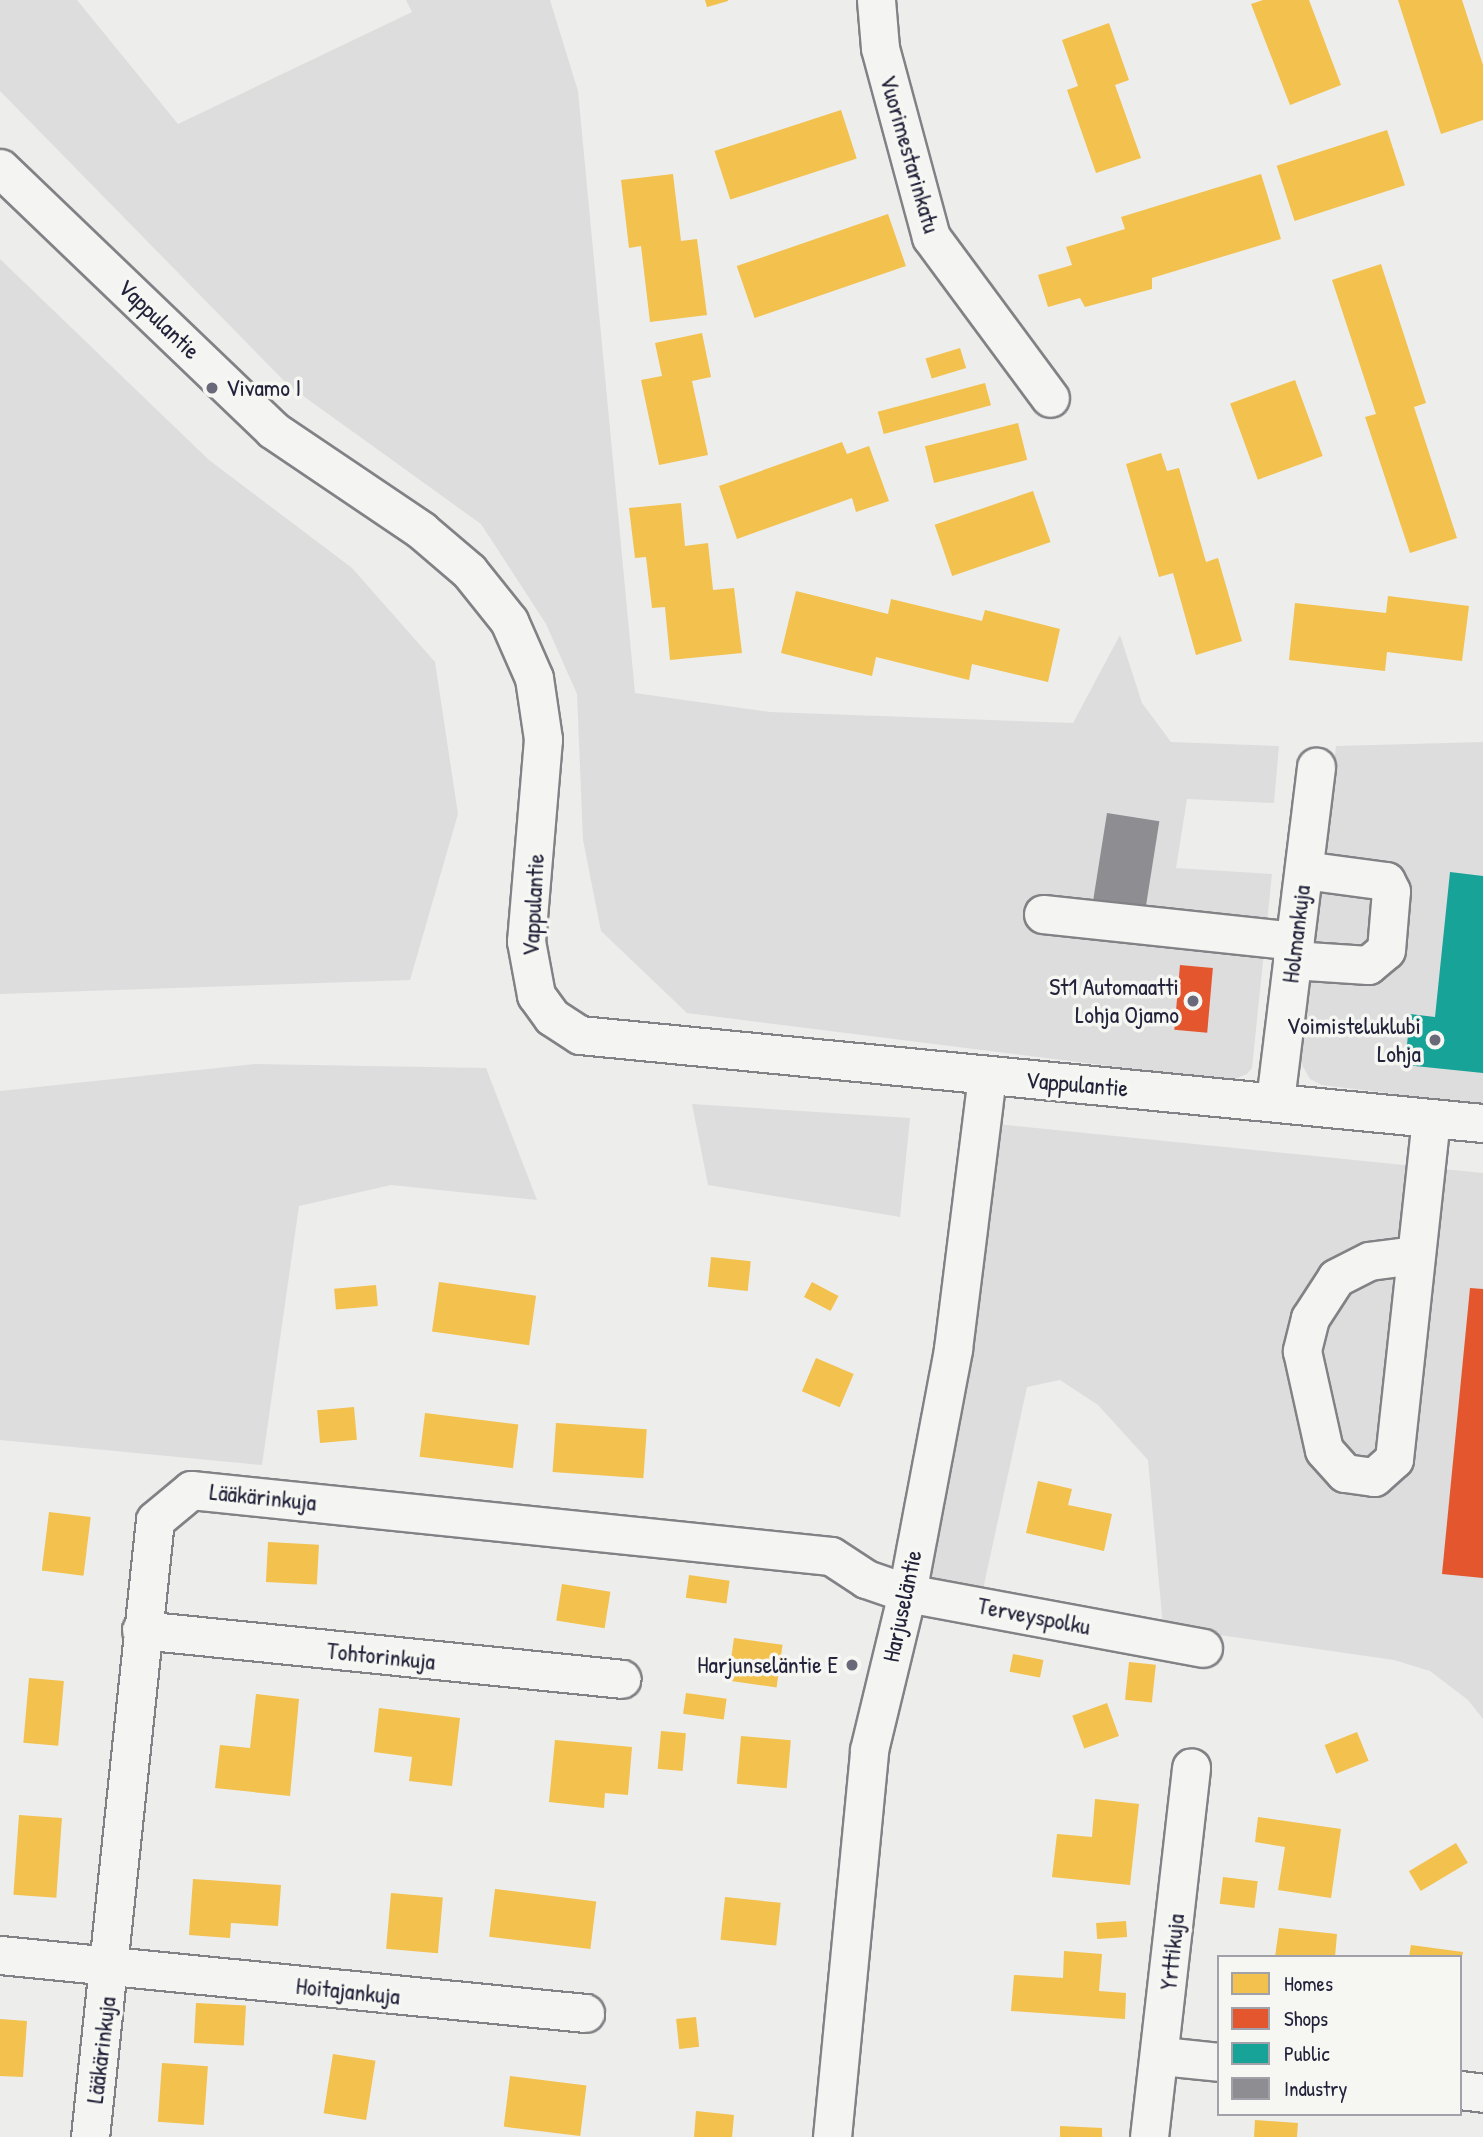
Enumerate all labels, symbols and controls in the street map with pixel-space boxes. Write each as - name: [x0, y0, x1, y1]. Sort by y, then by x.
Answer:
- street label: Vuorimestarinkatu: [874, 72, 946, 236]
- street label: Vappulantie: [112, 273, 206, 365]
- place label: Vivamo I: [226, 374, 301, 402]
- marker: Vivamo I: [204, 380, 220, 396]
- street label: Vappulantie: [516, 853, 550, 957]
- street label: Holmankuja: [1276, 883, 1316, 985]
- place label: St1 Automaatti Lohja Ojamo: [1049, 973, 1179, 1029]
- marker: St1 Automaatti Lohja Ojamo: [1185, 993, 1201, 1009]
- place label: Voimisteluklubi Lohja: [1287, 1012, 1421, 1068]
- marker: Voimisteluklubi Lohja: [1427, 1032, 1443, 1048]
- street label: Vappulantie: [1025, 1065, 1129, 1103]
- street label: Lääkärinkuja: [208, 1477, 318, 1517]
- street label: Harjuseläntie: [876, 1547, 928, 1665]
- street label: Terveyspolku: [975, 1591, 1093, 1641]
- street label: Tohtorinkuja: [325, 1636, 437, 1676]
- place label: Harjunseläntie E: [697, 1651, 838, 1679]
- marker: Harjunseläntie E: [844, 1657, 860, 1673]
- street label: Yrttikuja: [1154, 1913, 1190, 1991]
- legend: [1217, 1955, 1462, 2116]
- text: Homes: [1284, 1969, 1333, 1998]
- street label: Hoitajankuja: [295, 1971, 401, 2011]
- street label: Lääkärinkuja: [80, 1995, 122, 2105]
- text: Shops: [1284, 2004, 1328, 2033]
- text: Public: [1284, 2039, 1330, 2068]
- text: Industry: [1284, 2074, 1347, 2103]

